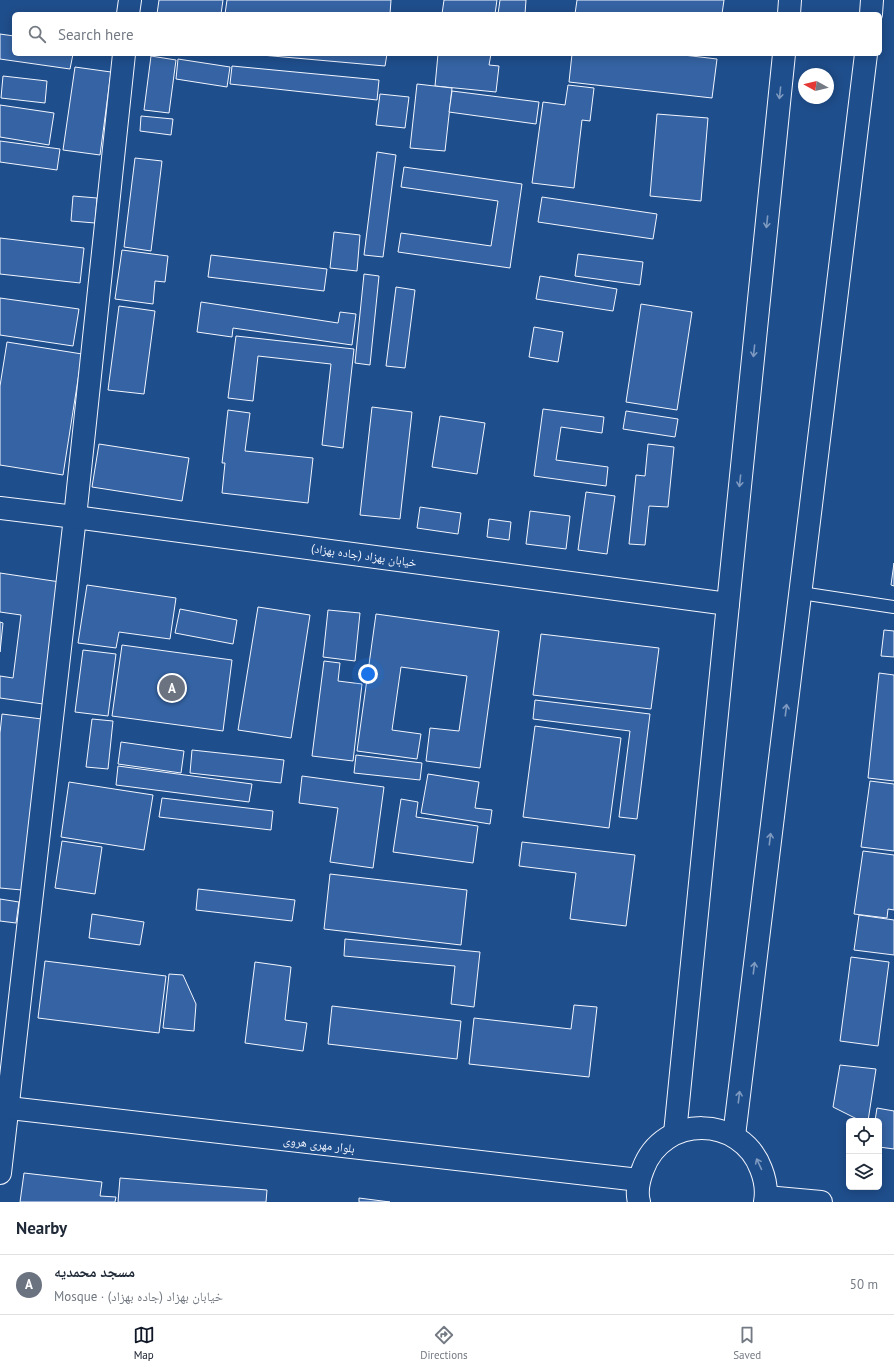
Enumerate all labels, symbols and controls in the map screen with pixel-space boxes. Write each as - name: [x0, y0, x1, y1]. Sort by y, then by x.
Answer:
- search box: [12, 12, 882, 56]
- icon: search: [26, 23, 48, 45]
- text: Search here: [58, 25, 134, 44]
- north arrow: [798, 68, 834, 104]
- one-way arrow: [777, 86, 784, 99]
- one-way arrow: [763, 215, 771, 228]
- one-way arrow: [750, 344, 757, 357]
- one-way arrow: [737, 474, 744, 487]
- street label: خیابان بهزاد (جاده بهزاد): [310, 540, 418, 570]
- your location: [358, 664, 378, 684]
- pin: A: [159, 673, 185, 703]
- one-way arrow: [782, 704, 790, 717]
- one-way arrow: [766, 833, 774, 846]
- one-way arrow: [751, 962, 758, 975]
- one-way arrow: [735, 1091, 743, 1104]
- map controls: [846, 1118, 882, 1190]
- button: locate: [846, 1118, 882, 1154]
- street label: بلوار مهری هروی: [282, 1132, 356, 1156]
- button: layers: [846, 1154, 882, 1190]
- one-way arrow: [755, 1159, 762, 1171]
- text: Nearby: [16, 1217, 67, 1239]
- text: مسجد محمدیه: [54, 1262, 135, 1281]
- text: A: [25, 1276, 33, 1293]
- text: 50 m: [850, 1276, 878, 1293]
- text: Mosque · خیابان بهزاد (جاده بهزاد): [54, 1288, 223, 1305]
- tab: Map: [133, 1324, 155, 1362]
- tab: Directions: [420, 1324, 468, 1362]
- tab: Saved: [733, 1324, 761, 1362]

